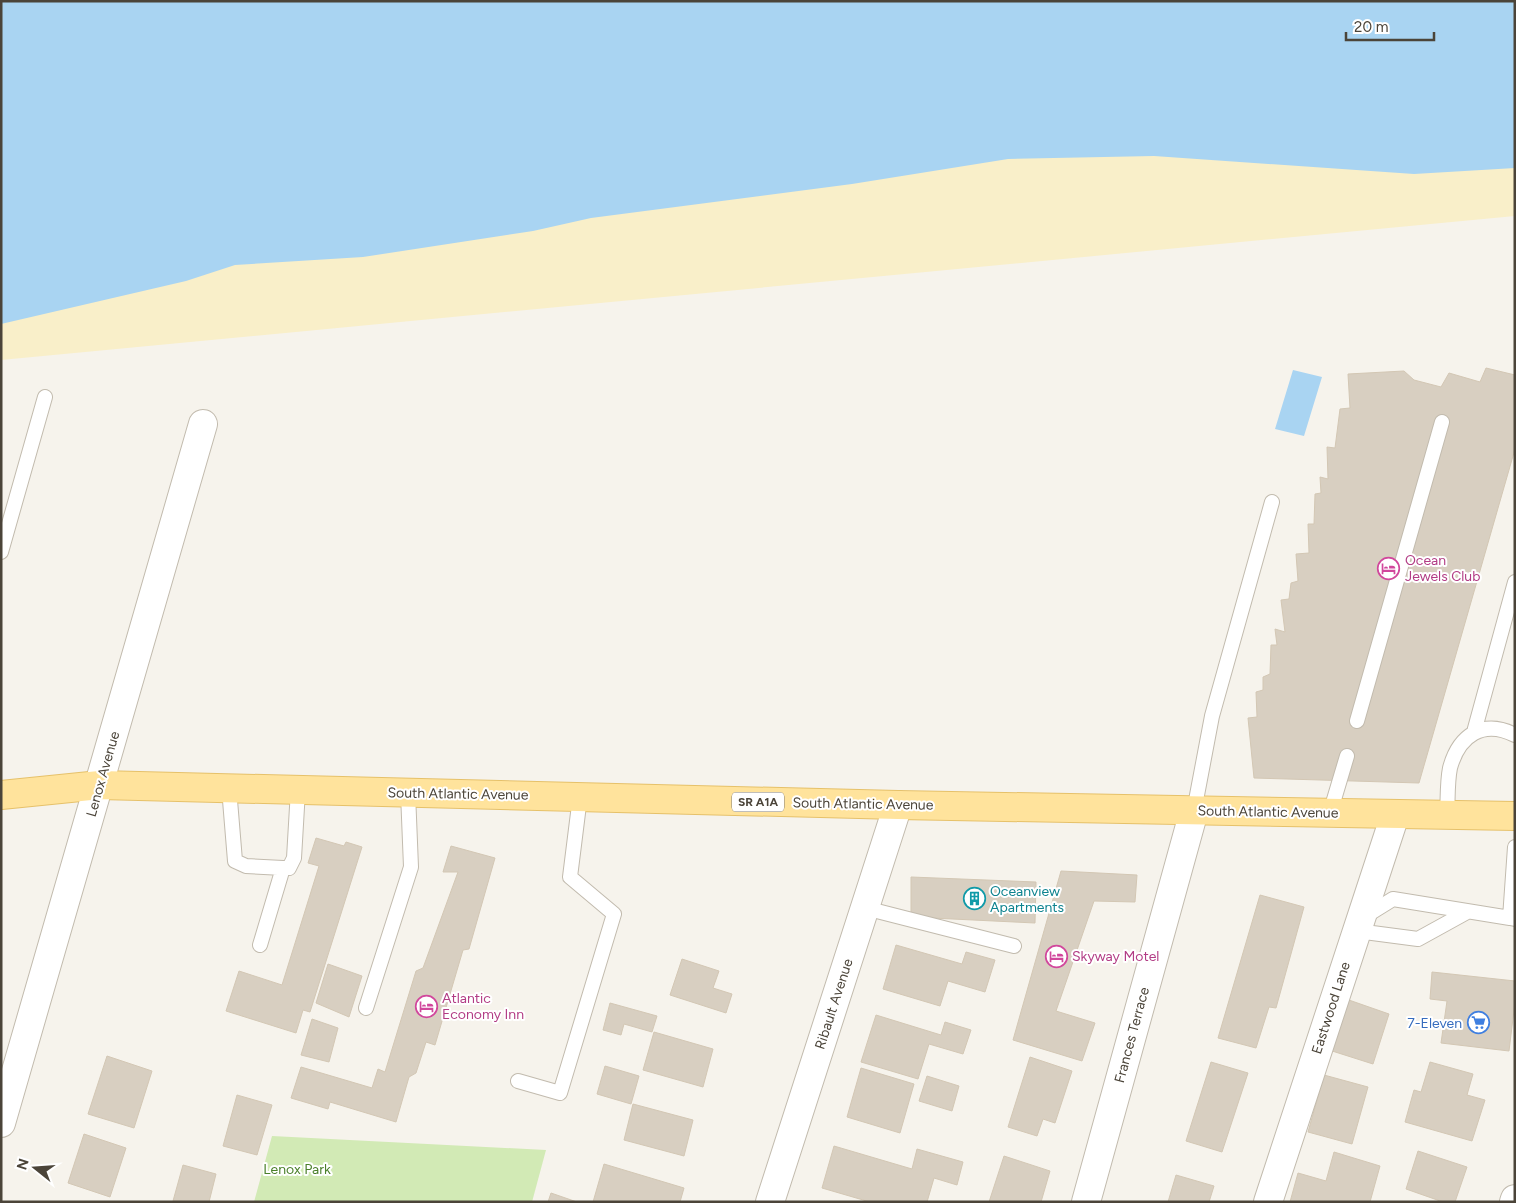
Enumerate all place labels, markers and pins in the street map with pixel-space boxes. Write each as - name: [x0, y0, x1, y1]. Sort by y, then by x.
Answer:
- place label: Ocean Jewels Club: [1405, 552, 1480, 585]
- hotel icon: Ocean Jewels Club: [1377, 556, 1401, 580]
- place label: Oceanview Apartments: [990, 883, 1064, 916]
- building icon: Oceanview Apartments: [962, 887, 986, 911]
- hotel icon: Skyway Motel: [1044, 944, 1068, 968]
- place label: Skyway Motel: [1072, 948, 1159, 965]
- place label: Atlantic Economy Inn: [442, 990, 524, 1023]
- hotel icon: Atlantic Economy Inn: [414, 994, 438, 1018]
- supermarket icon: 7-Eleven: [1466, 1011, 1490, 1035]
- place label: 7-Eleven: [1407, 1015, 1462, 1032]

